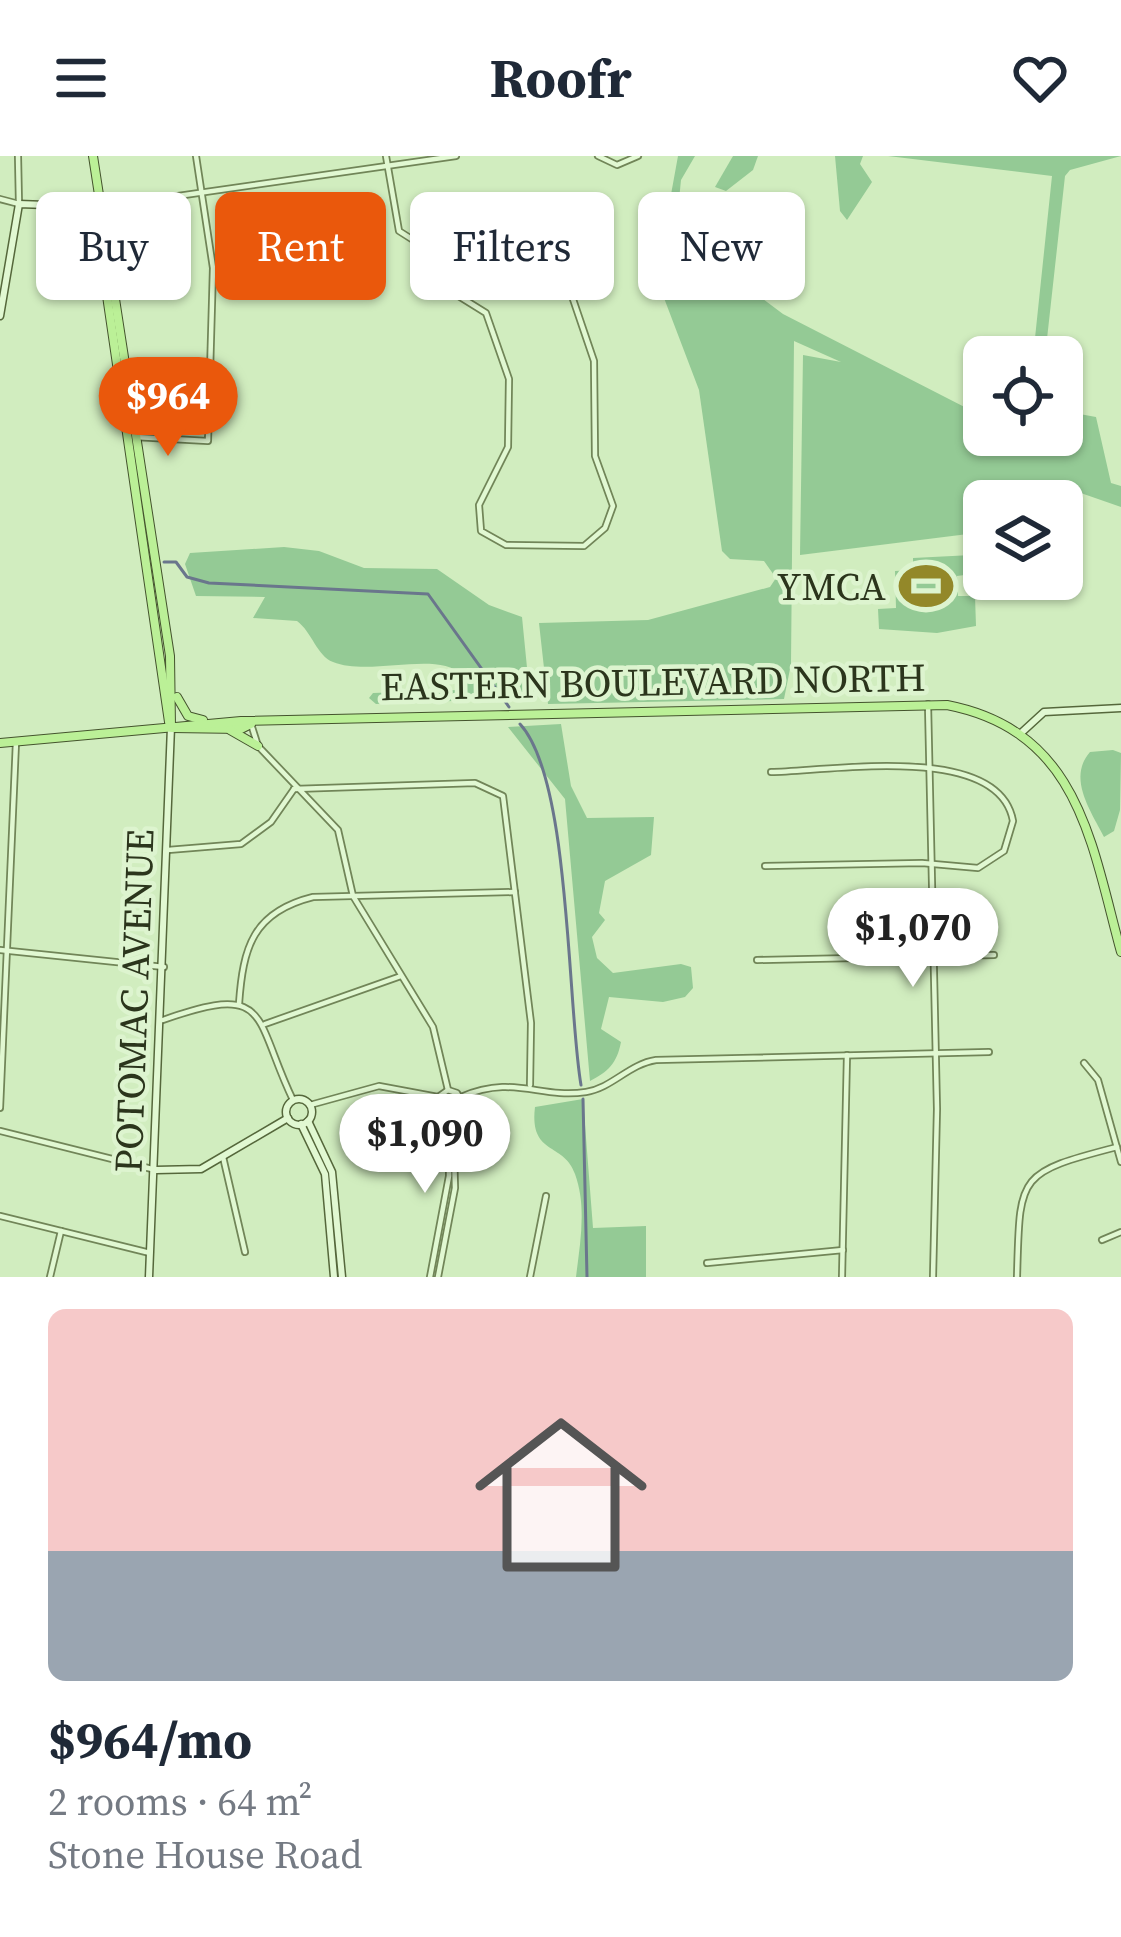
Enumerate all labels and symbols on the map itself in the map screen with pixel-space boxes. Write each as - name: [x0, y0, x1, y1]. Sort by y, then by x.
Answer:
- pin: $964: [97, 357, 239, 459]
- sports icon: YMCA: [897, 557, 955, 615]
- place label: YMCA: [777, 560, 886, 613]
- street label: EASTERN BOULEVARD NORTH: [380, 651, 926, 713]
- street label: POTOMAC AVENUE: [102, 828, 166, 1174]
- pin: $1,070: [815, 888, 1011, 990]
- pin: $1,090: [327, 1094, 523, 1196]

